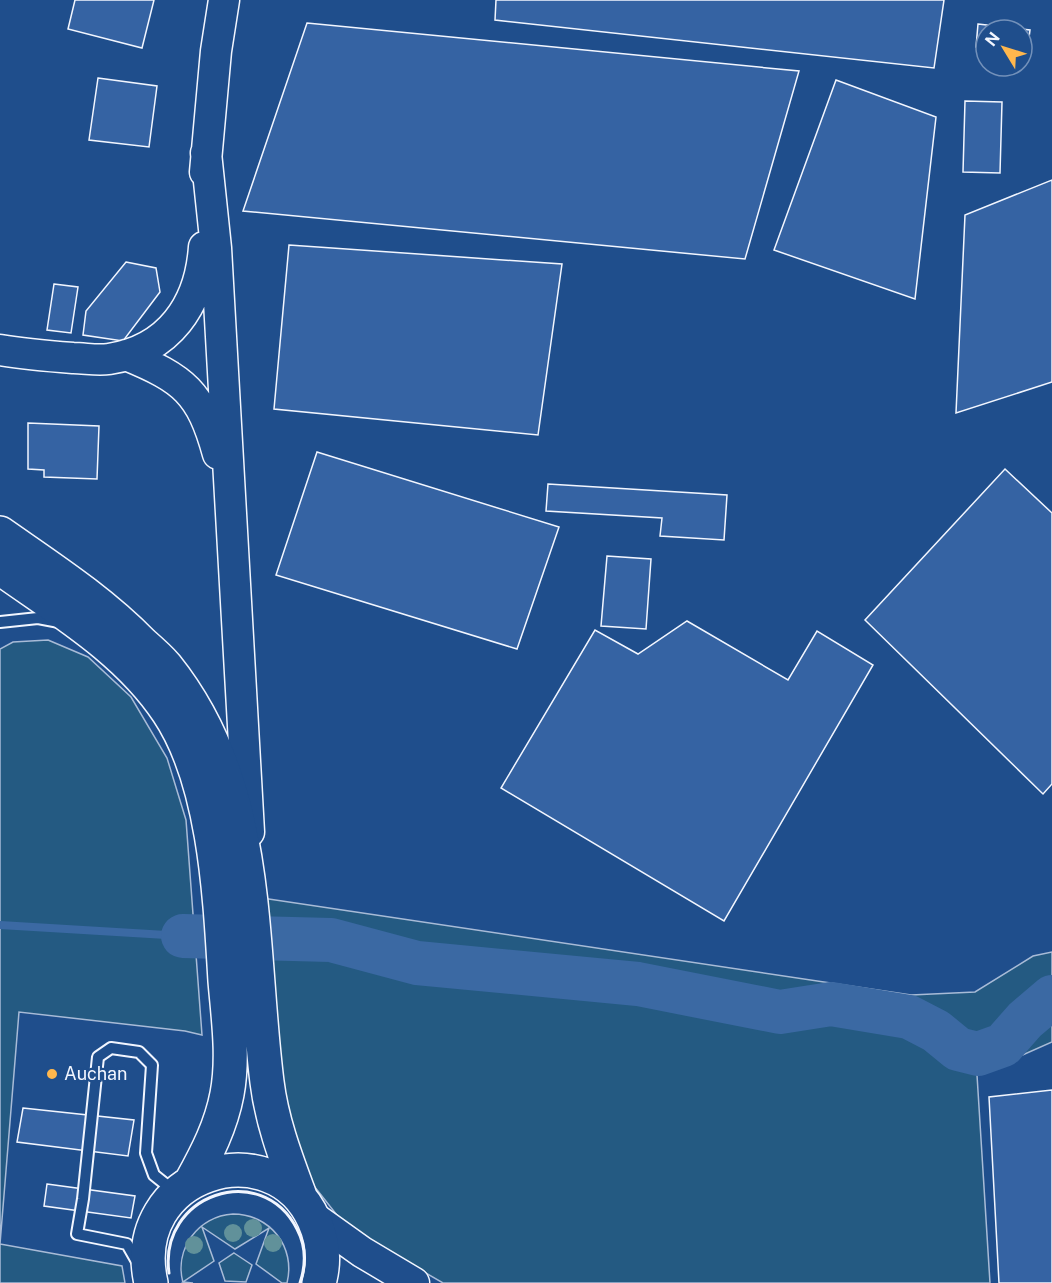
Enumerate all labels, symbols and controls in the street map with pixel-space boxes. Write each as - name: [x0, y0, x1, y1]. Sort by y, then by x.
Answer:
- north arrow: [974, 18, 1034, 78]
- text: N: [981, 28, 1004, 50]
- place label: Auchan: [64, 1063, 127, 1084]
- marker: Auchan: [45, 1067, 59, 1081]

